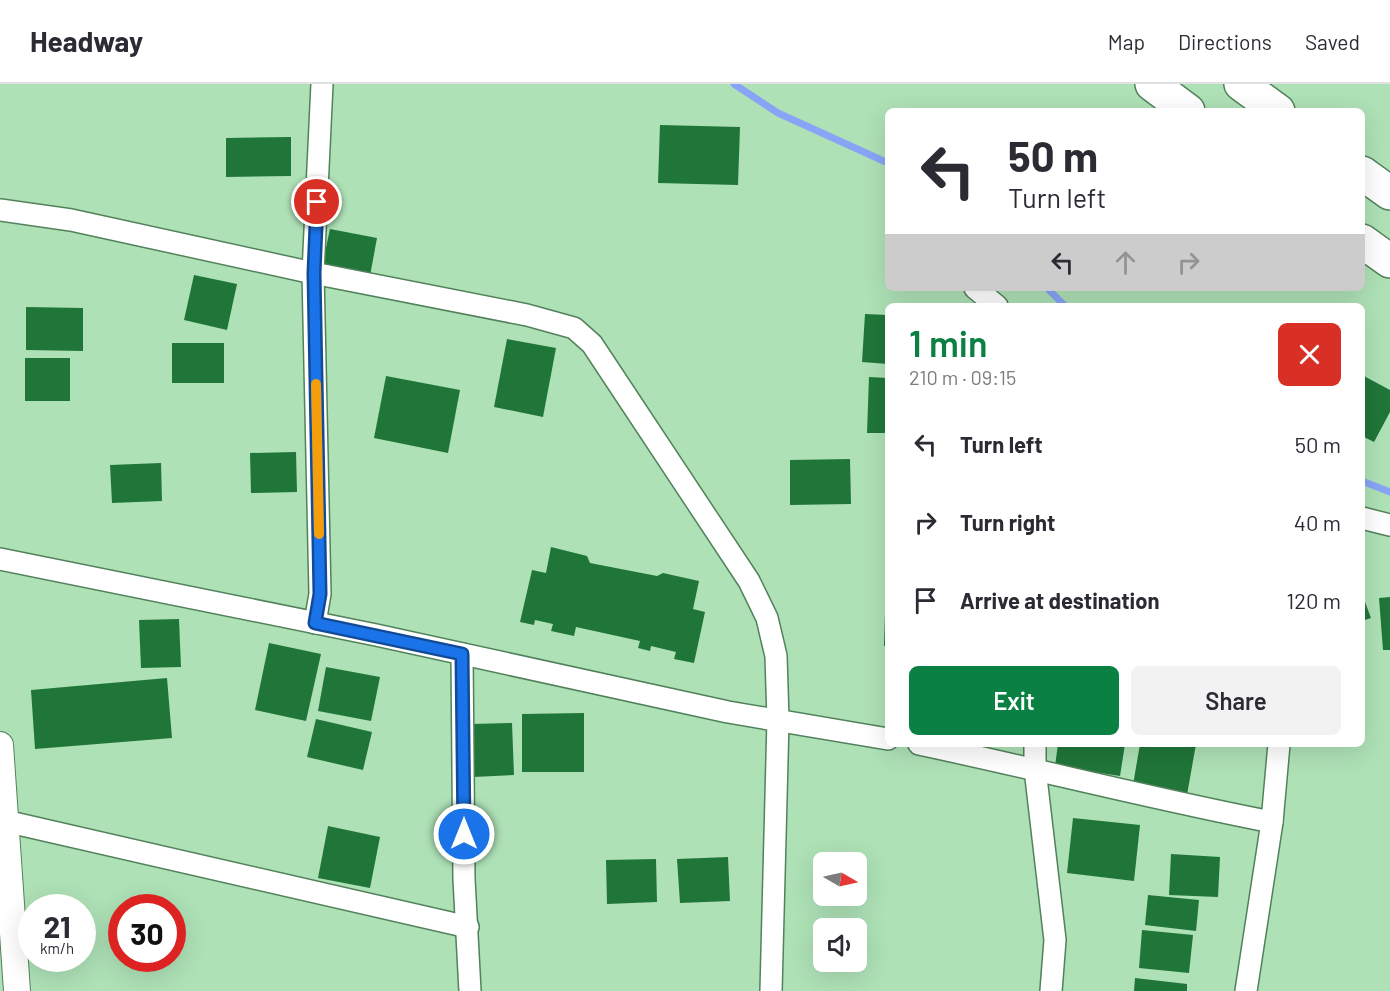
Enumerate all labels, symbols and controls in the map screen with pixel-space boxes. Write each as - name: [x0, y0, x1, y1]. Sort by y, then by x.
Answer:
- text: Headway: [30, 24, 143, 58]
- text: Map: [1108, 29, 1145, 54]
- text: Directions: [1178, 29, 1272, 54]
- text: Saved: [1305, 29, 1360, 54]
- text: 50 m: [1008, 130, 1098, 180]
- icon: left: [909, 132, 987, 210]
- pin: [291, 176, 342, 227]
- text: Turn left: [1008, 181, 1106, 213]
- icon: arrive: [300, 185, 333, 218]
- icon: left: [1046, 246, 1079, 279]
- icon: ahead: [1109, 246, 1142, 279]
- icon: right: [1172, 246, 1205, 279]
- text: 1 min: [909, 321, 988, 364]
- button: close: [1278, 323, 1341, 386]
- text: 210 m · 09:15: [909, 365, 1016, 389]
- icon: left: [909, 428, 942, 461]
- text: Turn left: [960, 431, 1043, 457]
- text: 50 m: [1295, 431, 1341, 457]
- icon: right: [909, 506, 942, 539]
- text: Turn right: [960, 509, 1055, 535]
- text: 40 m: [1294, 509, 1341, 535]
- icon: arrive: [909, 584, 942, 617]
- text: Arrive at destination: [960, 587, 1159, 613]
- text: 120 m: [1286, 587, 1341, 613]
- button: Exit: [909, 666, 1119, 735]
- button: Share: [1131, 666, 1341, 735]
- position arrow: [432, 802, 496, 866]
- north arrow: [813, 852, 867, 906]
- map controls: [813, 852, 867, 972]
- speed limit sign: 30: [108, 894, 186, 972]
- text: 21: [43, 908, 71, 944]
- button: sound: [813, 918, 867, 972]
- text: km/h: [40, 939, 74, 957]

